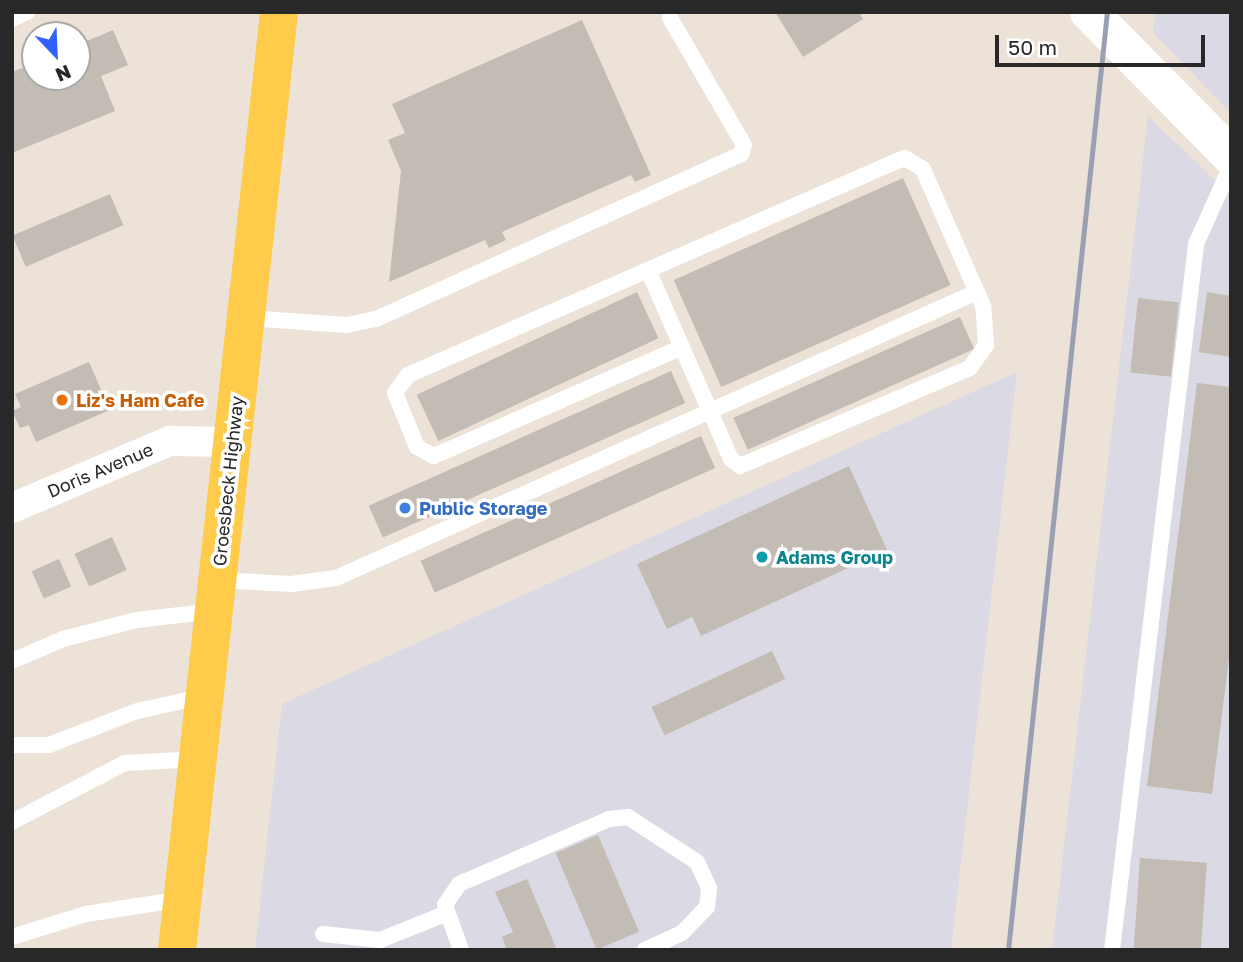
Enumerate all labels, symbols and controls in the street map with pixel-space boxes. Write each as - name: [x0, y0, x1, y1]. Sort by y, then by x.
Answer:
- north arrow: [21, 21, 91, 91]
- scale bar: [998, 21, 1208, 65]
- text: 50 m: [1008, 34, 1057, 60]
- text: N: [52, 61, 75, 87]
- place label: Liz's Ham Cafe: [76, 389, 204, 411]
- marker: Liz's Ham Cafe: [54, 392, 70, 408]
- street label: Groesbeck Highway: [208, 395, 248, 567]
- street label: Doris Avenue: [44, 438, 156, 502]
- place label: Public Storage: [419, 497, 547, 519]
- marker: Public Storage: [397, 500, 413, 516]
- place label: Adams Group: [776, 546, 893, 568]
- marker: Adams Group: [754, 549, 770, 565]

